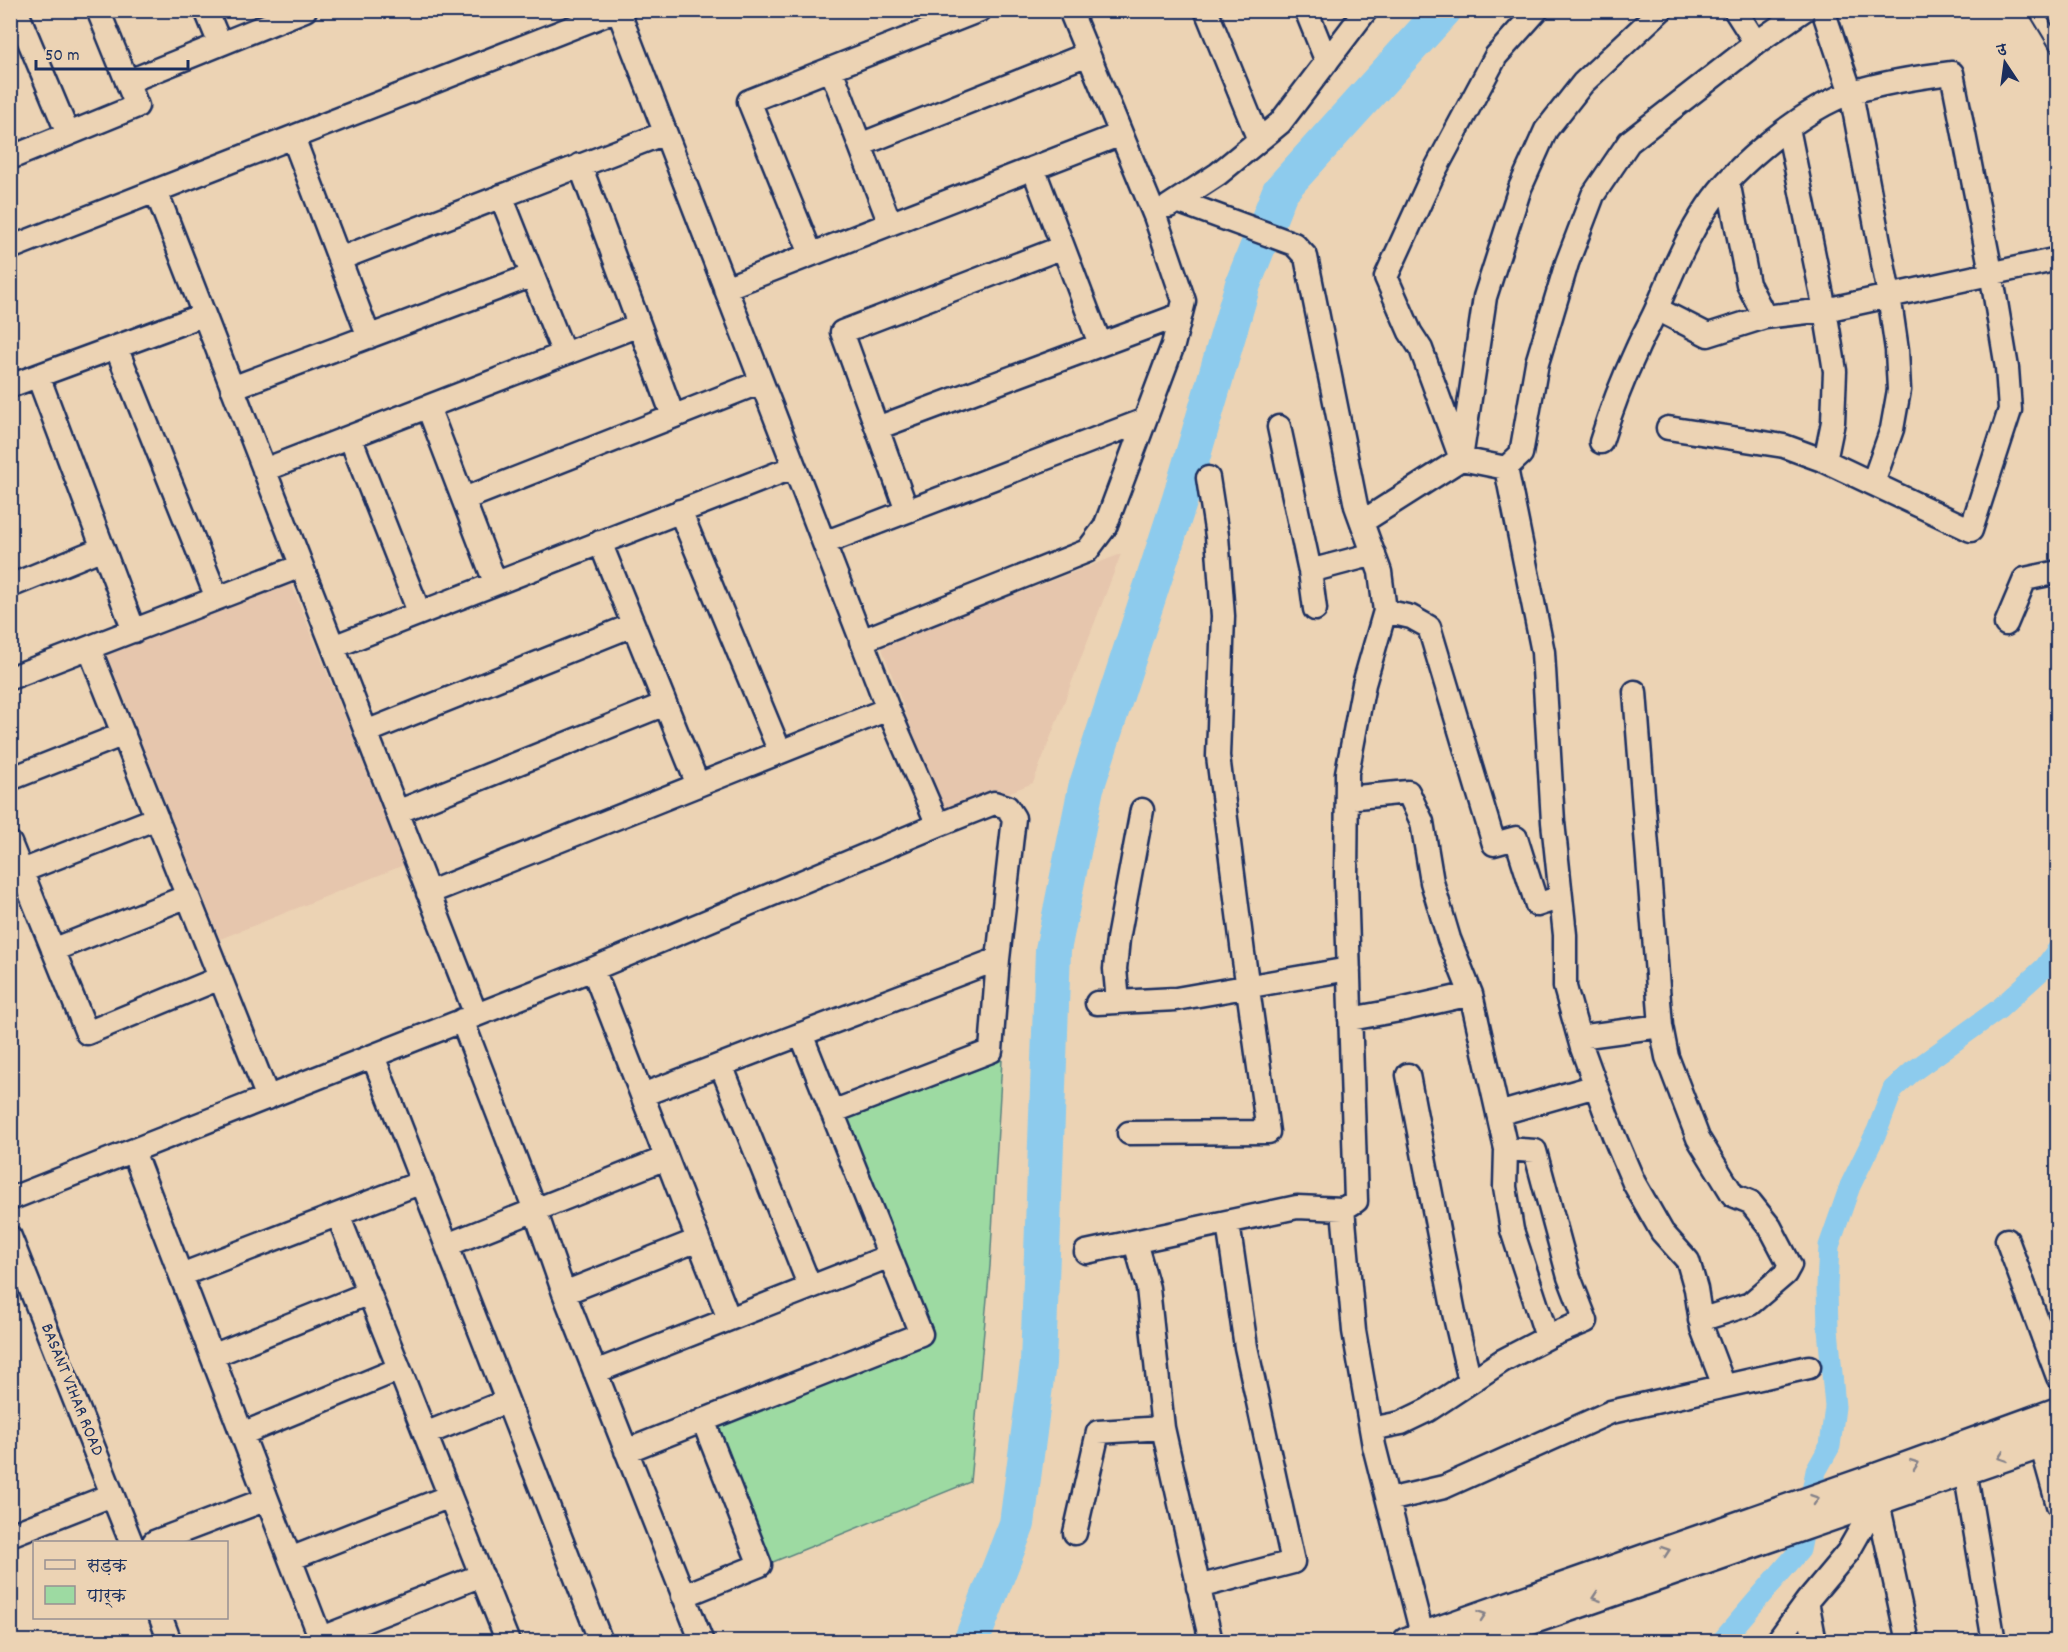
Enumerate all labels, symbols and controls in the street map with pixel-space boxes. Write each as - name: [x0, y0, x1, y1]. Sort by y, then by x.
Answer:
- scale bar: [36, 33, 188, 71]
- north arrow: [1975, 33, 2035, 93]
- text: उ: [1994, 38, 2010, 63]
- text: 50 m: [45, 44, 80, 69]
- street label: BASANT VIHAR ROAD: [33, 1320, 109, 1460]
- one-way arrow: [1997, 1450, 2008, 1463]
- one-way arrow: [1909, 1458, 1920, 1471]
- one-way arrow: [1809, 1493, 1820, 1506]
- legend: [33, 1541, 228, 1619]
- one-way arrow: [1660, 1546, 1671, 1558]
- text: सड़क: [86, 1555, 128, 1580]
- text: पार्क: [86, 1585, 127, 1610]
- one-way arrow: [1591, 1590, 1602, 1603]
- one-way arrow: [1476, 1610, 1487, 1623]

